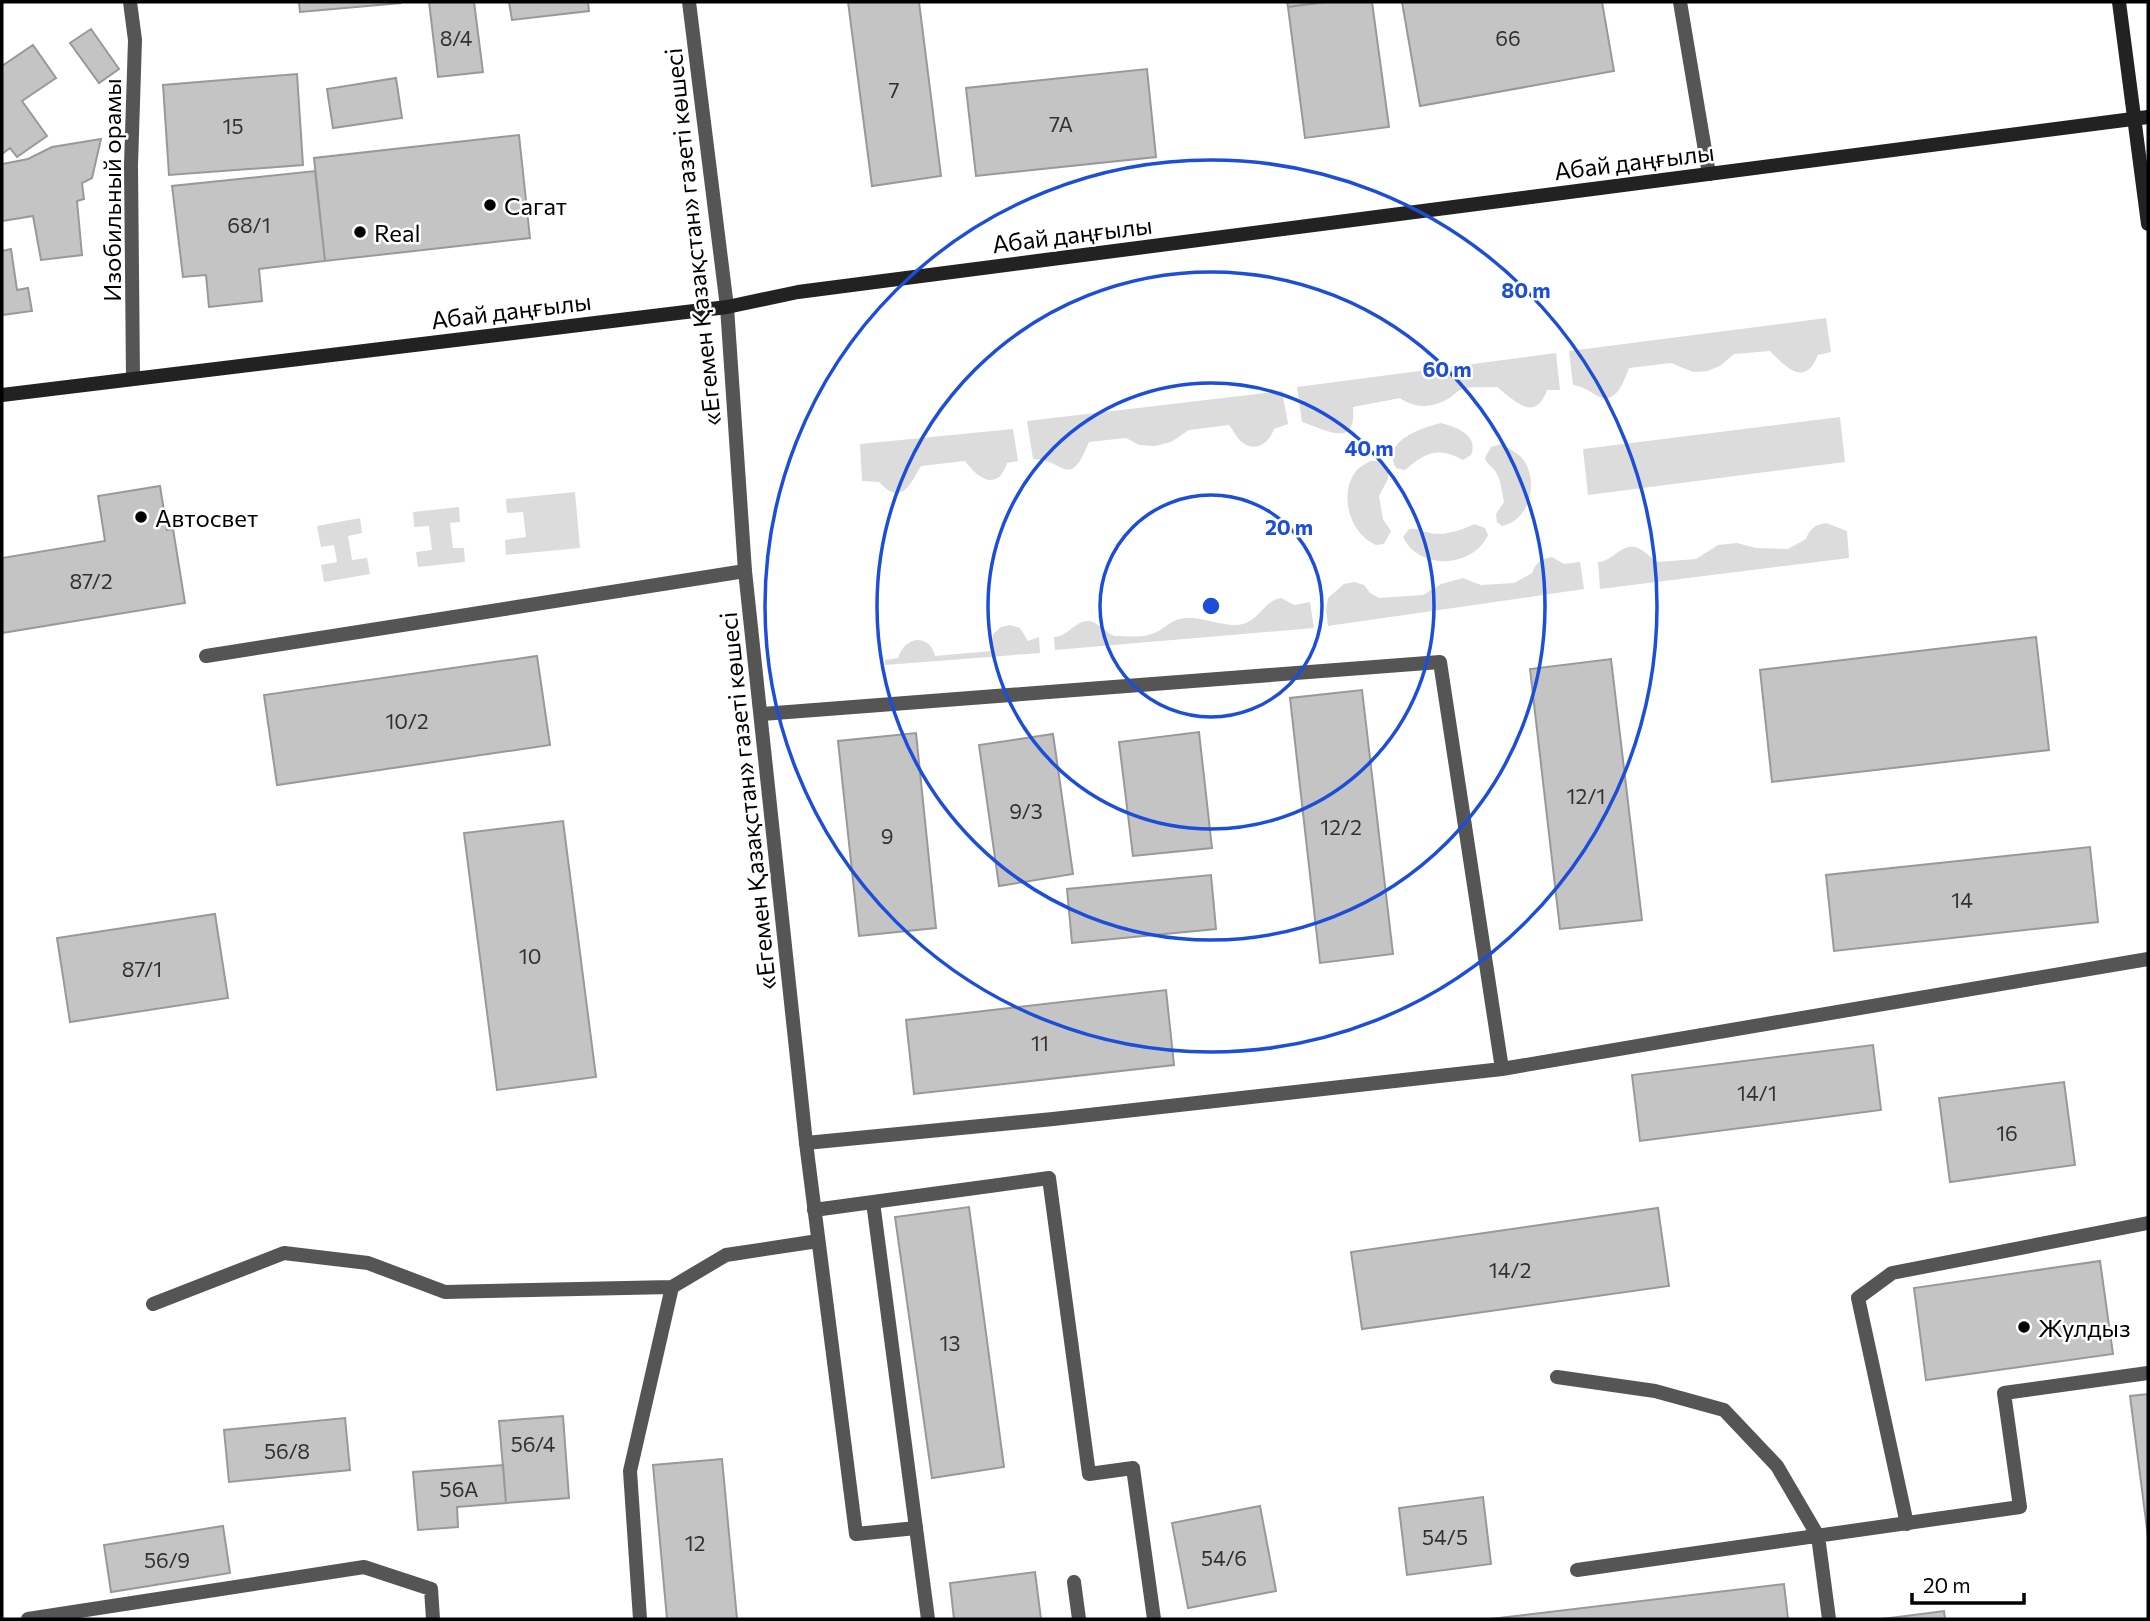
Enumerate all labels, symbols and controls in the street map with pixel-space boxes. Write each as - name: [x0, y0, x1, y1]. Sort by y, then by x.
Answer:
- house number: 8/4: [440, 25, 473, 50]
- house number: 66: [1495, 25, 1521, 50]
- street label: «Егемен Қазақстан» газеті көшесі: [658, 47, 726, 427]
- house number: 7: [888, 77, 900, 102]
- street label: Изобильный орамы: [97, 78, 126, 302]
- house number: 7А: [1049, 111, 1073, 136]
- house number: 15: [222, 113, 244, 138]
- street label: Абай даңғылы: [1552, 137, 1716, 185]
- place label: Сагат: [504, 191, 567, 220]
- marker: Сагат: [482, 197, 498, 213]
- street label: Абай даңғылы: [990, 210, 1154, 258]
- house number: 68/1: [227, 212, 271, 237]
- place label: Real: [374, 218, 421, 247]
- marker: Real: [352, 224, 368, 240]
- text: 80 m: [1501, 277, 1551, 302]
- street label: Абай даңғылы: [429, 286, 593, 334]
- text: 60 m: [1422, 356, 1472, 381]
- text: 40 m: [1344, 435, 1394, 460]
- place label: Автосвет: [155, 503, 258, 532]
- marker: Автосвет: [133, 509, 149, 525]
- text: 20 m: [1265, 514, 1313, 539]
- house number: 87/2: [69, 568, 113, 593]
- centre of rings: [1199, 594, 1223, 618]
- street label: «Егемен Қазақстан» газеті көшесі: [713, 611, 781, 991]
- house number: 10/2: [385, 708, 429, 733]
- house number: 12/1: [1567, 783, 1605, 808]
- house number: 9/3: [1009, 798, 1043, 823]
- house number: 12/2: [1320, 814, 1362, 839]
- house number: 9: [881, 823, 893, 848]
- house number: 14: [1951, 887, 1973, 912]
- house number: 10: [519, 943, 541, 968]
- house number: 87/1: [122, 956, 162, 981]
- house number: 11: [1031, 1030, 1049, 1055]
- house number: 14/1: [1737, 1080, 1777, 1105]
- house number: 16: [1996, 1120, 2018, 1145]
- house number: 14/2: [1489, 1257, 1531, 1282]
- place label: Жулдыз: [2038, 1313, 2131, 1342]
- marker: Жулдыз: [2016, 1319, 2032, 1335]
- house number: 13: [940, 1330, 960, 1355]
- house number: 56/4: [511, 1431, 556, 1456]
- house number: 56/8: [264, 1438, 310, 1463]
- house number: 56А: [440, 1476, 478, 1501]
- house number: 54/5: [1422, 1524, 1468, 1549]
- house number: 12: [685, 1530, 705, 1555]
- house number: 54/6: [1201, 1545, 1247, 1570]
- house number: 56/9: [144, 1547, 190, 1572]
- scale bar: [1912, 1562, 2024, 1606]
- text: 20 m: [1923, 1572, 1971, 1597]

